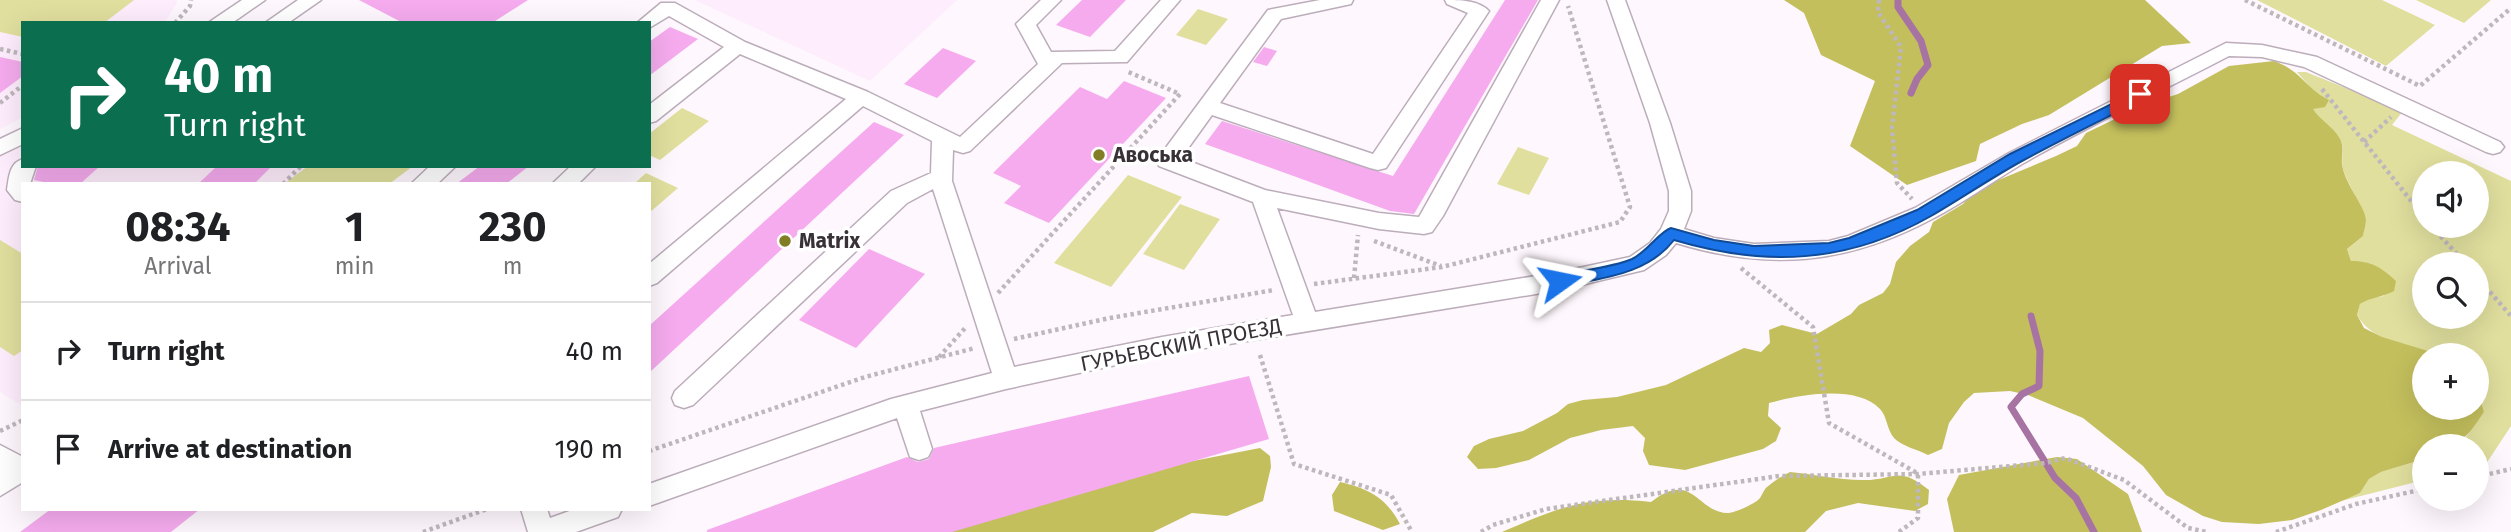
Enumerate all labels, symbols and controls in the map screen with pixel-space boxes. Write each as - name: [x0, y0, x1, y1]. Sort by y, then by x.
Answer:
- text: 40 m: [164, 46, 273, 105]
- icon: right: [49, 49, 140, 140]
- pin: [2110, 64, 2170, 124]
- icon: arrive: [2121, 75, 2159, 113]
- text: Turn right: [164, 106, 306, 144]
- place label: Авоська: [1112, 142, 1193, 168]
- marker: Авоська: [1091, 147, 1107, 163]
- map controls: [2412, 161, 2489, 511]
- button: sound: [2412, 161, 2489, 238]
- text: 08:34: [125, 202, 231, 252]
- text: 1: [345, 202, 364, 252]
- text: 230: [479, 202, 547, 252]
- place label: Matrix: [799, 228, 860, 254]
- marker: Matrix: [777, 233, 793, 249]
- position arrow: [1523, 244, 1597, 318]
- text: Arrival: [144, 252, 212, 280]
- text: min: [335, 252, 374, 280]
- text: m: [503, 252, 523, 280]
- button: search: [2412, 252, 2489, 329]
- street label: ГУРЬЕВСКИЙ ПРОЕЗД: [1078, 313, 1284, 377]
- icon: right: [49, 332, 87, 370]
- text: Turn right: [108, 336, 225, 367]
- text: 40 m: [565, 336, 623, 367]
- button: +: [2412, 343, 2489, 420]
- icon: arrive: [49, 430, 87, 468]
- text: Arrive at destination: [108, 434, 352, 465]
- text: 190 m: [554, 434, 623, 465]
- button: −: [2412, 434, 2489, 511]

